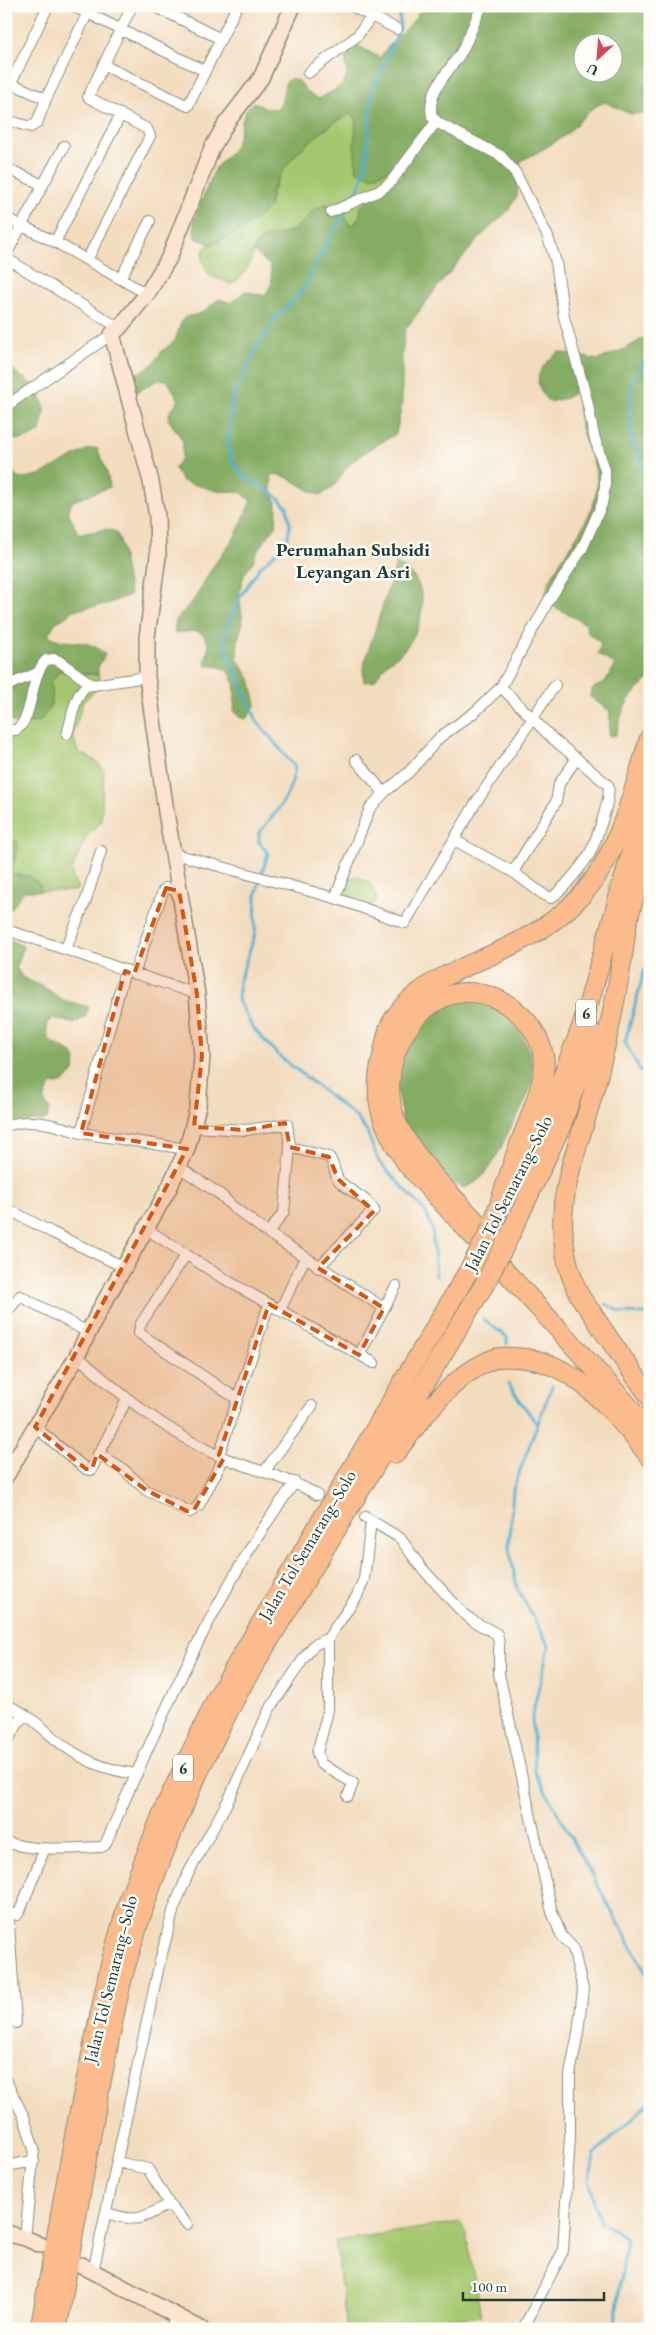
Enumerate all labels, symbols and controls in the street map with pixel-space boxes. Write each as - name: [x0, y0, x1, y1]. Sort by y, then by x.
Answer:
- north arrow: [574, 32, 624, 82]
- text: U: [583, 59, 601, 80]
- district label: Perumahan Subsidi Leyangan Asri: [276, 537, 430, 584]
- road number: 6: [576, 1000, 596, 1026]
- street label: Jalan Tol Semarang–Solo: [458, 1111, 557, 1277]
- street label: Jalan Tol Semarang–Solo: [252, 1465, 361, 1626]
- road number: 6: [173, 1755, 193, 1782]
- street label: Jalan Tol Semarang–Solo: [78, 1893, 142, 2067]
- scale bar: [463, 2270, 605, 2302]
- text: 100 m: [471, 2277, 508, 2296]

